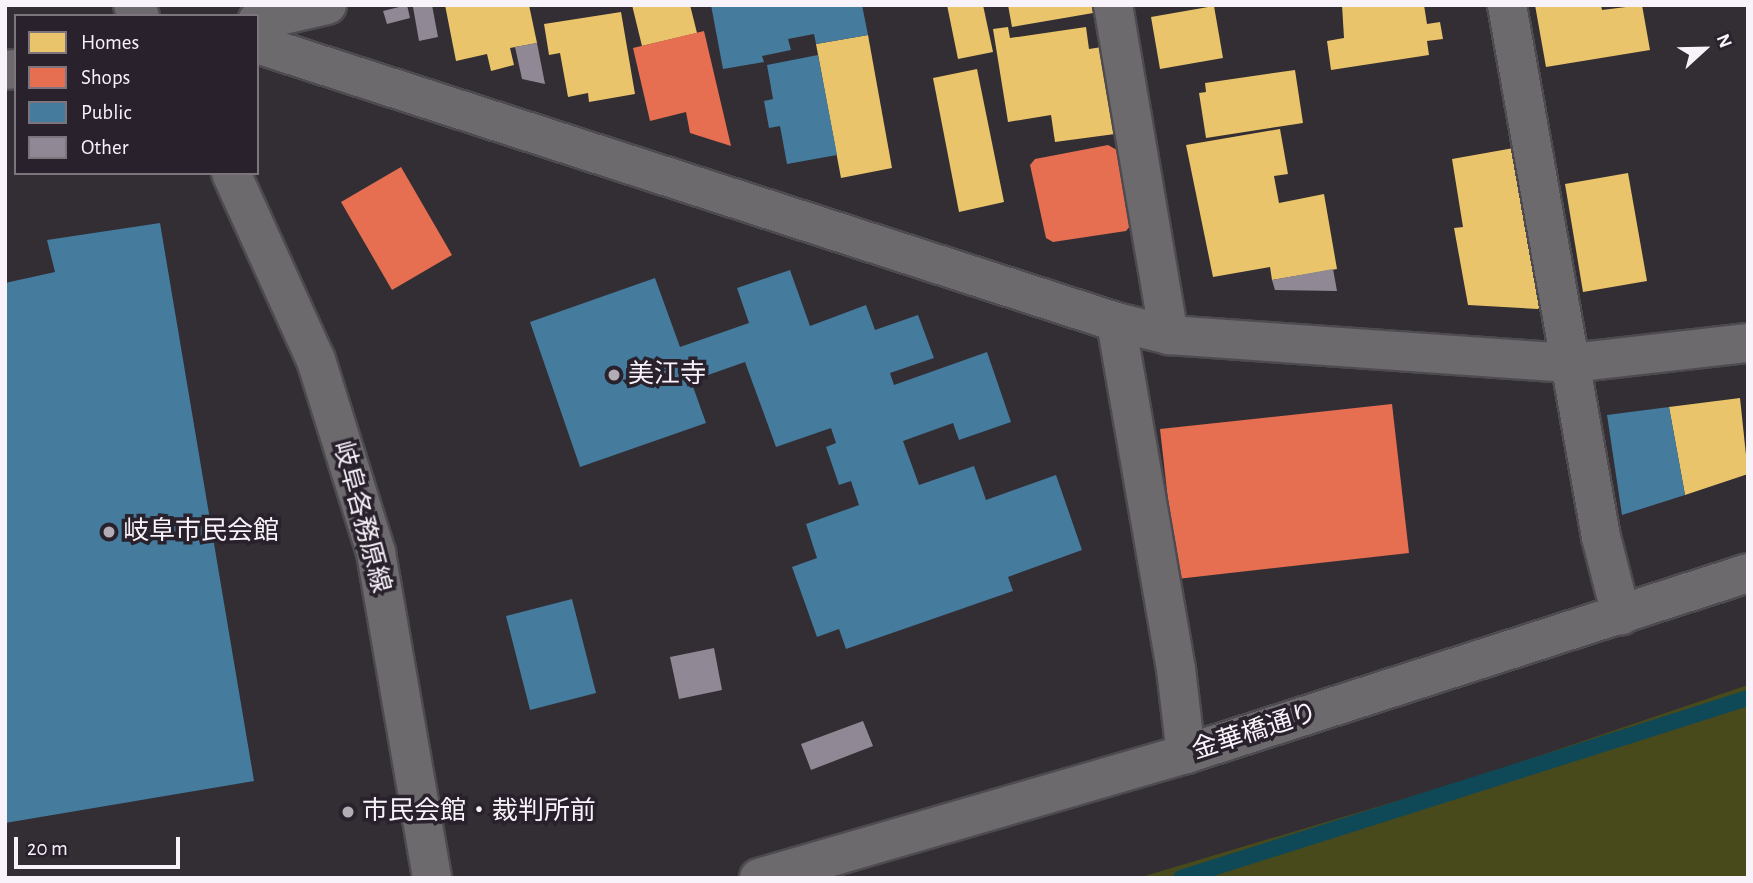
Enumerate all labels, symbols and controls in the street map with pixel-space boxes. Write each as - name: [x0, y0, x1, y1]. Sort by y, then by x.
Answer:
- legend: [14, 14, 259, 175]
- north arrow: [1669, 14, 1739, 84]
- text: N: [1713, 31, 1735, 51]
- text: Homes: [81, 32, 139, 53]
- text: Shops: [81, 67, 130, 88]
- text: Public: [81, 102, 131, 123]
- text: Other: [81, 137, 128, 158]
- place label: 美江寺: [628, 359, 706, 391]
- marker: 美江寺: [606, 367, 622, 383]
- street label: 岐阜各務原線: [326, 438, 396, 596]
- place label: 岐阜市民会館: [123, 516, 279, 548]
- marker: 岐阜市民会館: [101, 524, 117, 540]
- street label: 金華橋通り: [1188, 697, 1322, 767]
- place label: 市民会館・裁判所前: [362, 796, 596, 828]
- marker: 市民会館・裁判所前: [340, 804, 356, 820]
- scale bar: [18, 824, 184, 868]
- text: 20 m: [27, 838, 68, 859]

